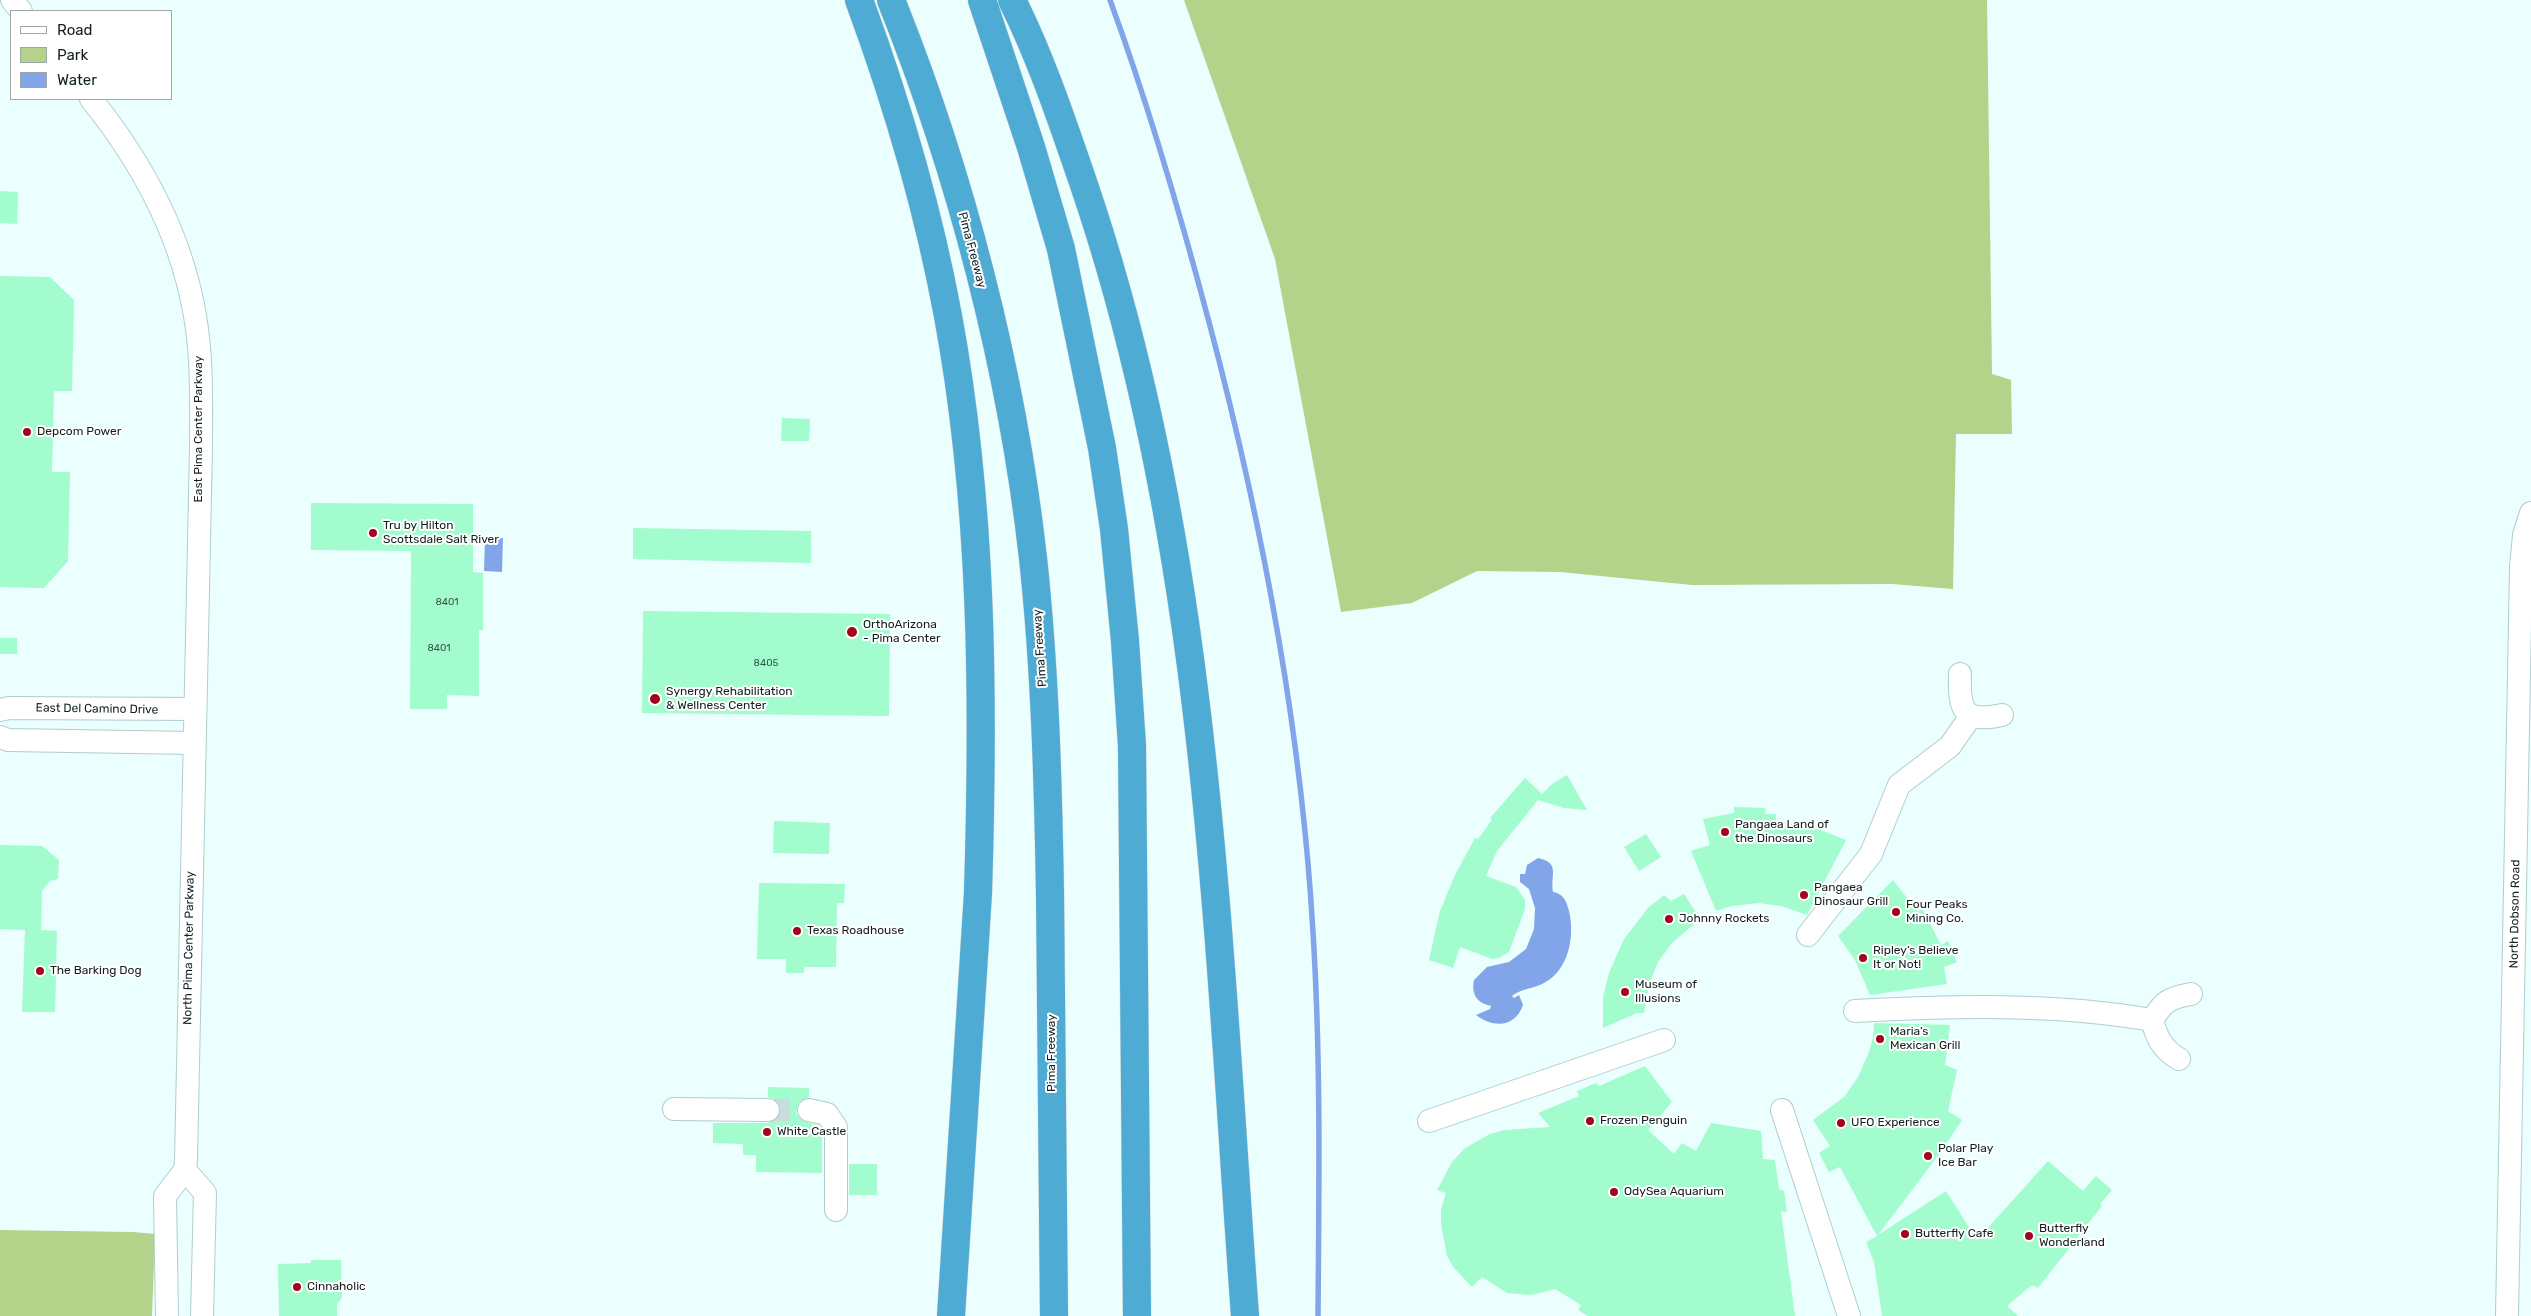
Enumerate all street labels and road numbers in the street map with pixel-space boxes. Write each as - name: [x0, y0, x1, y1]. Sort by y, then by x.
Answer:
- street label: Pima Freeway: [955, 210, 989, 290]
- street label: East Pima Center Parkway: [192, 356, 206, 502]
- street label: Pima Freeway: [1030, 609, 1050, 687]
- street label: East Del Camino Drive: [36, 701, 158, 717]
- street label: North Dobson Road: [2507, 860, 2523, 968]
- street label: North Pima Center Parkway: [180, 871, 198, 1025]
- street label: Pima Freeway: [1045, 1014, 1059, 1092]

